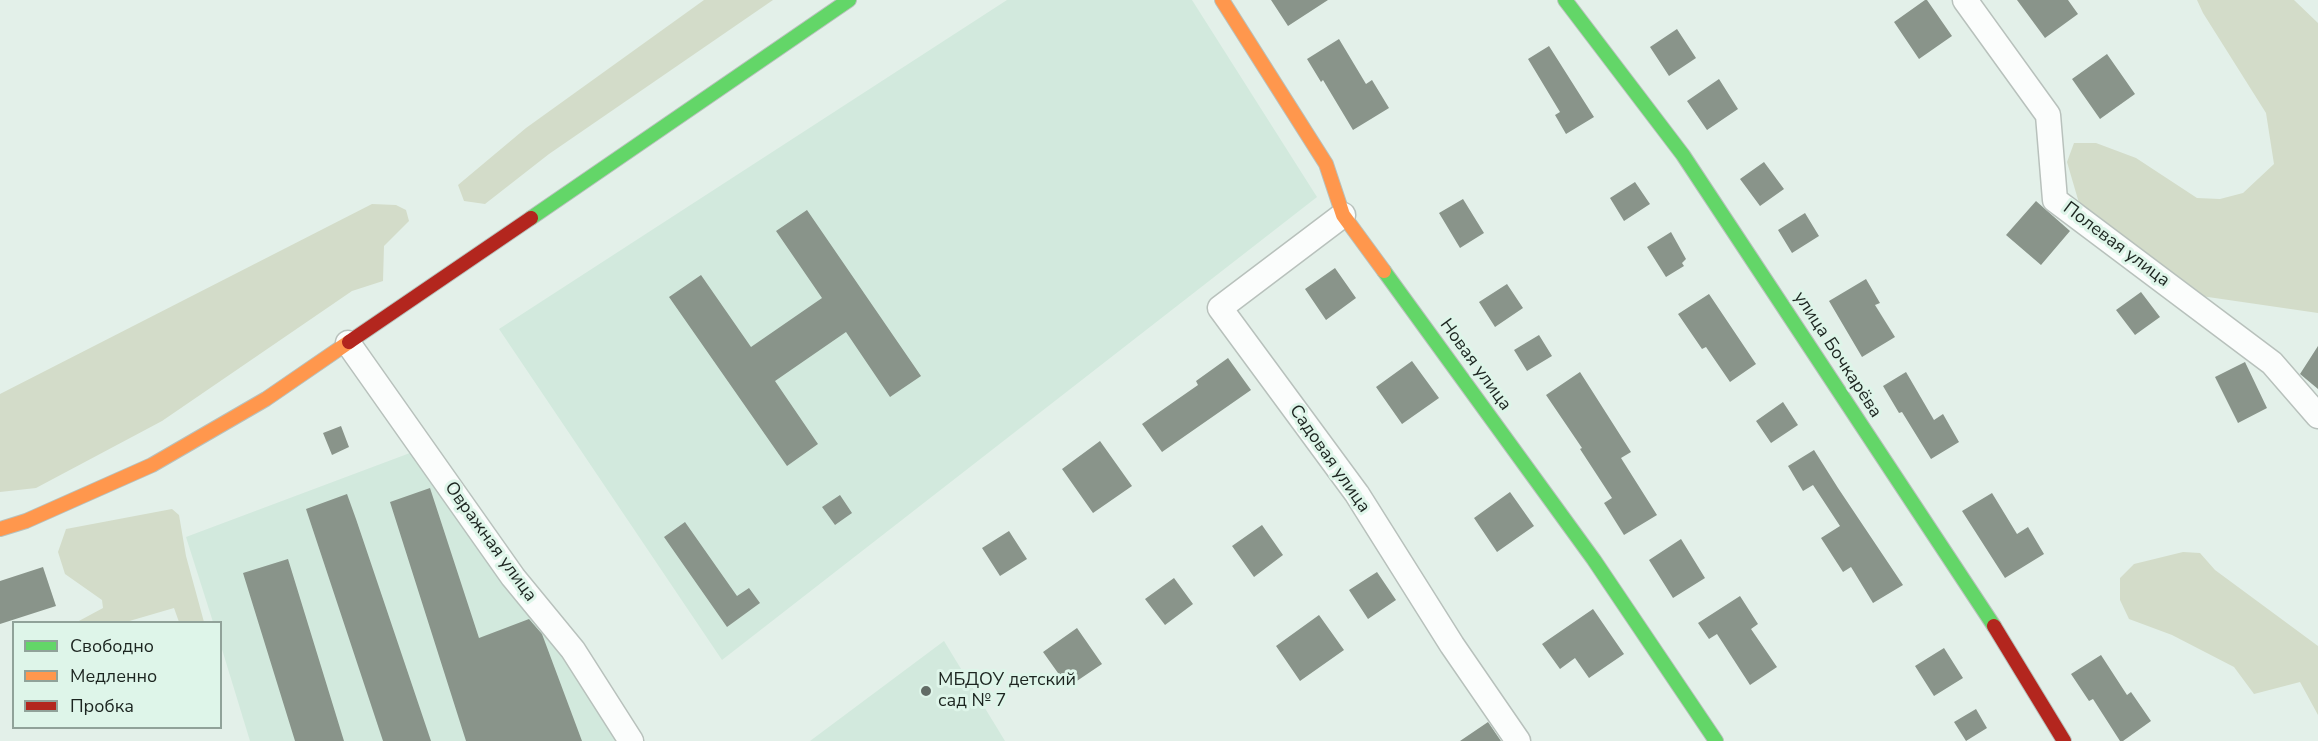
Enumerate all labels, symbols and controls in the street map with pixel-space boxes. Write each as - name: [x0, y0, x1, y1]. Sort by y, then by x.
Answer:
- street label: Полевая улица: [2058, 198, 2174, 292]
- street label: улица Бочкарёва: [1788, 288, 1886, 422]
- street label: Новая улица: [1435, 315, 1515, 415]
- street label: Садовая улица: [1284, 401, 1374, 517]
- street label: Овражная улица: [439, 478, 541, 606]
- legend: [12, 621, 222, 729]
- text: Свободно: [70, 634, 154, 658]
- text: Медленно: [70, 664, 157, 688]
- place label: МБДОУ детский сад № 7: [938, 670, 1076, 712]
- marker: МБДОУ детский сад № 7: [919, 684, 933, 698]
- text: Пробка: [70, 694, 134, 718]

